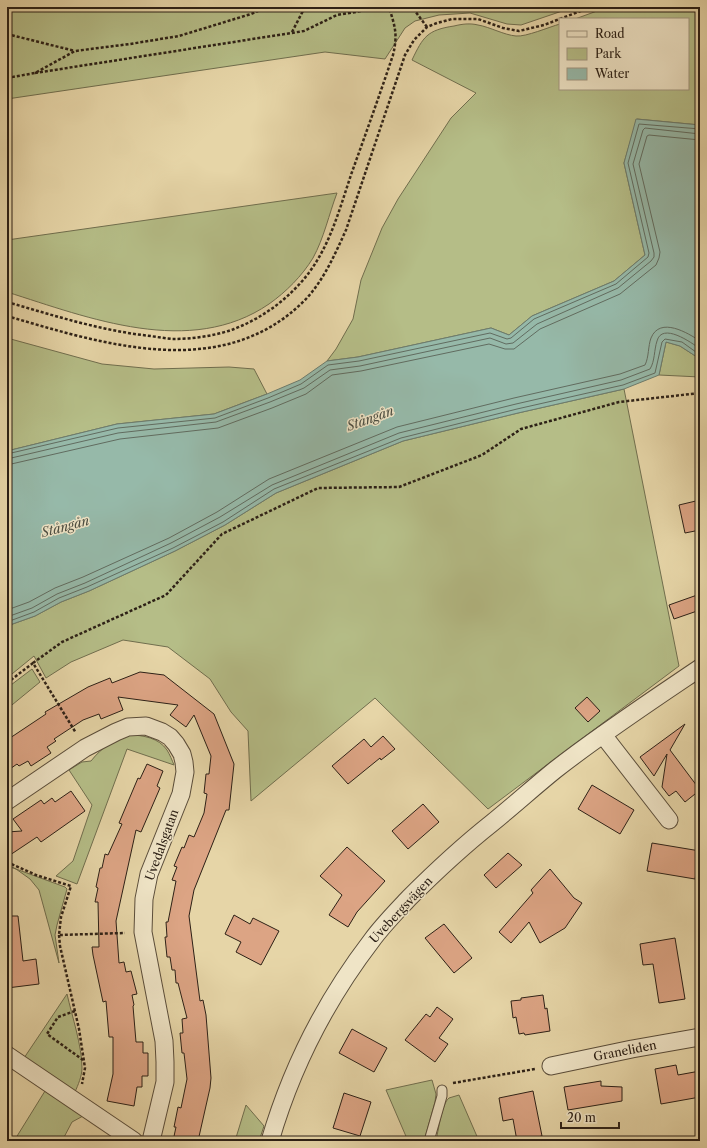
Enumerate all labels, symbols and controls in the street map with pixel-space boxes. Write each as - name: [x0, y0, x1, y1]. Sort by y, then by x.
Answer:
- legend: [559, 18, 689, 90]
- text: Road: [595, 26, 625, 41]
- text: Park: [595, 46, 622, 61]
- text: Water: [594, 66, 629, 81]
- water label: Stångån: [343, 402, 396, 434]
- water label: Stångån: [38, 512, 91, 540]
- street label: Uvedalsgatan: [142, 807, 182, 883]
- street label: Uvebergsvägen: [366, 873, 436, 946]
- street label: Graneliden: [592, 1037, 658, 1064]
- scale bar: [561, 1104, 619, 1130]
- text: 20 m: [567, 1110, 596, 1125]

